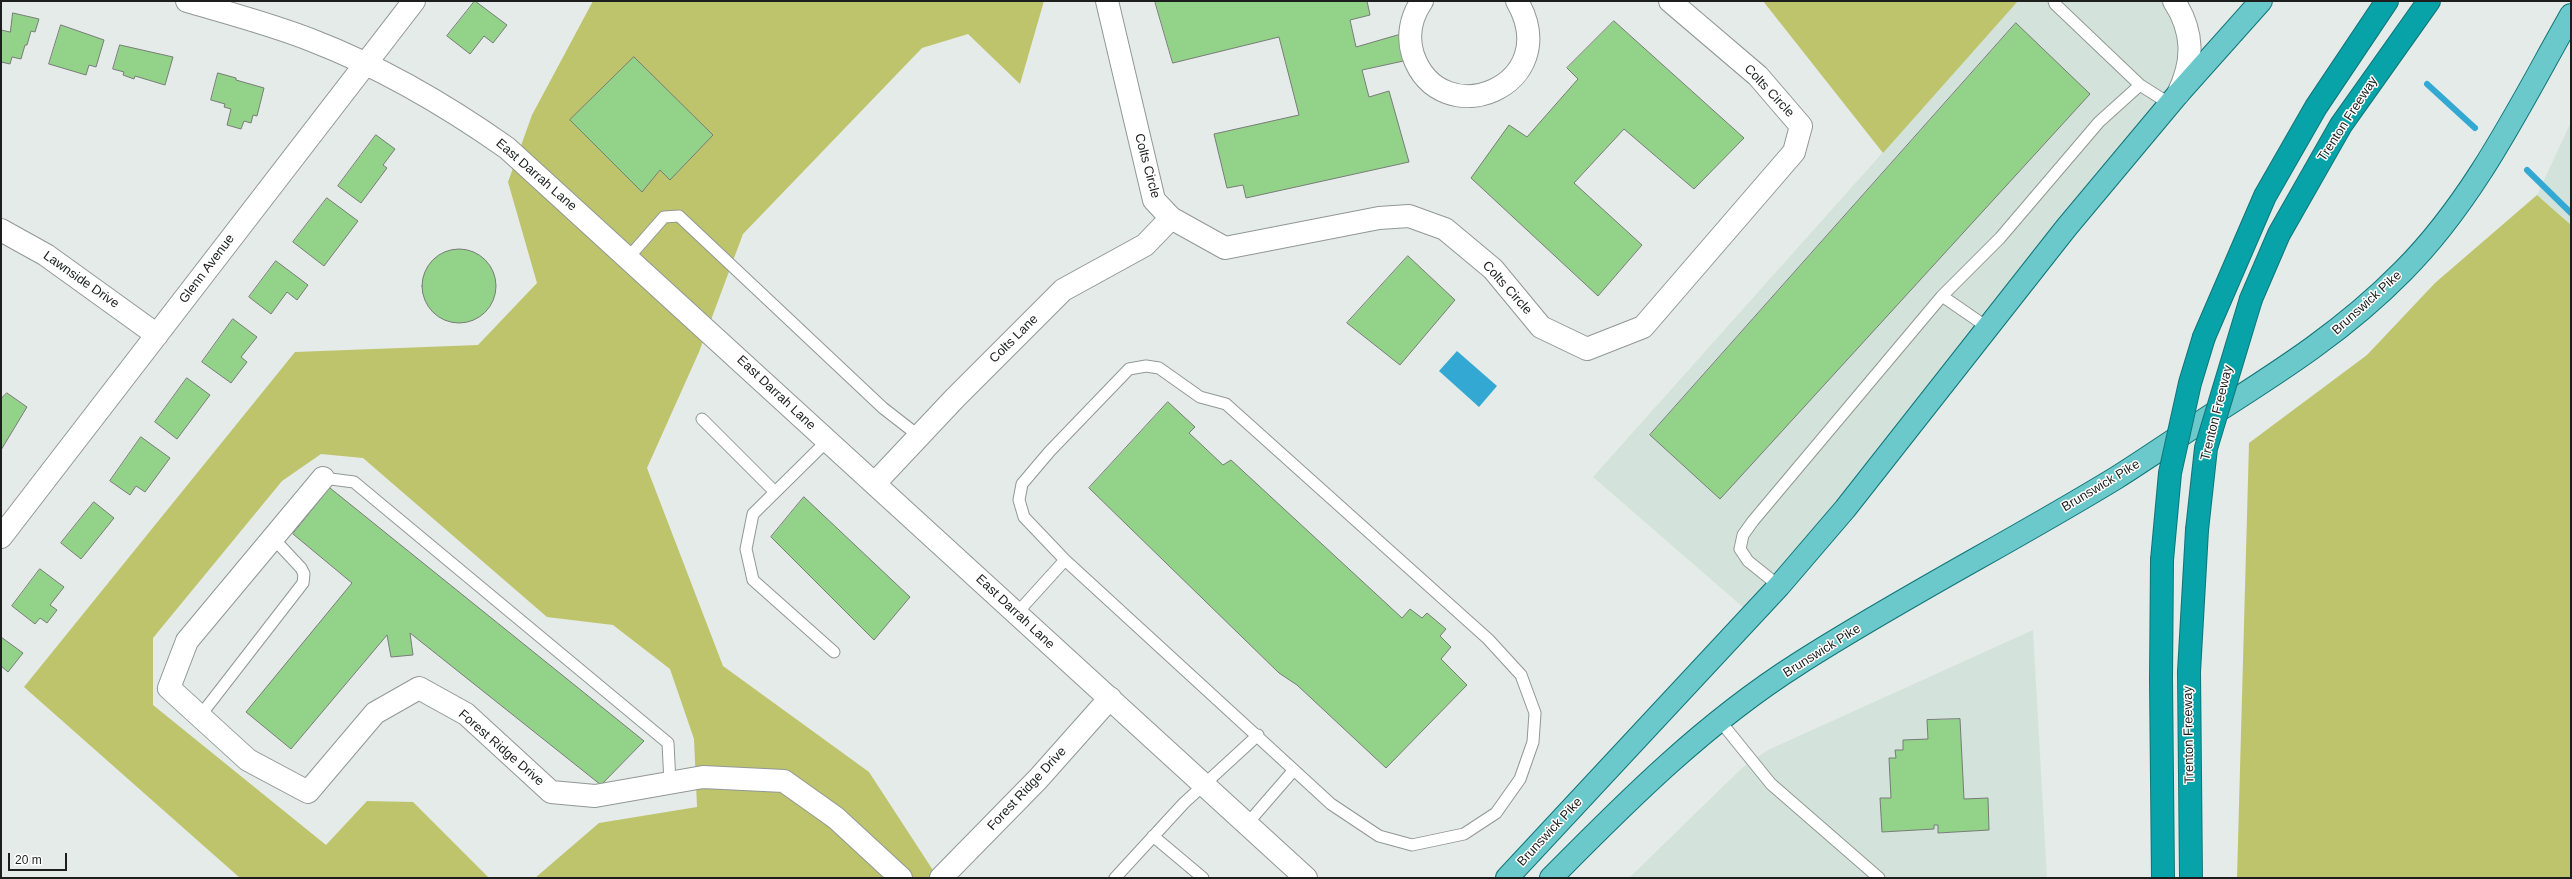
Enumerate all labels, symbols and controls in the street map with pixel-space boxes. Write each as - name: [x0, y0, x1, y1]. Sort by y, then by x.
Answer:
- street label: Colts Circle: [1741, 61, 1797, 121]
- street label: Trenton Freeway: [2315, 74, 2381, 164]
- street label: Colts Circle: [1131, 132, 1163, 200]
- street label: East Darrah Lane: [492, 136, 580, 214]
- street label: Glenn Avenue: [176, 231, 238, 307]
- street label: Lawnside Drive: [40, 248, 122, 312]
- street label: Colts Circle: [1479, 258, 1535, 318]
- street label: Brunswick Pike: [2329, 268, 2405, 338]
- street label: Colts Lane: [987, 312, 1041, 366]
- street label: East Darrah Lane: [733, 353, 819, 433]
- street label: Trenton Freeway: [2198, 364, 2236, 462]
- street label: Brunswick Pike: [2059, 457, 2143, 515]
- street label: East Darrah Lane: [972, 572, 1058, 652]
- street label: Brunswick Pike: [1780, 621, 1864, 681]
- street label: Trenton Freeway: [2180, 686, 2198, 784]
- street label: Forest Ridge Drive: [455, 707, 547, 789]
- street label: Forest Ridge Drive: [984, 744, 1070, 834]
- street label: Brunswick Pike: [1514, 794, 1586, 870]
- scale bar: [10, 845, 69, 871]
- text: 20 m: [15, 853, 42, 867]

